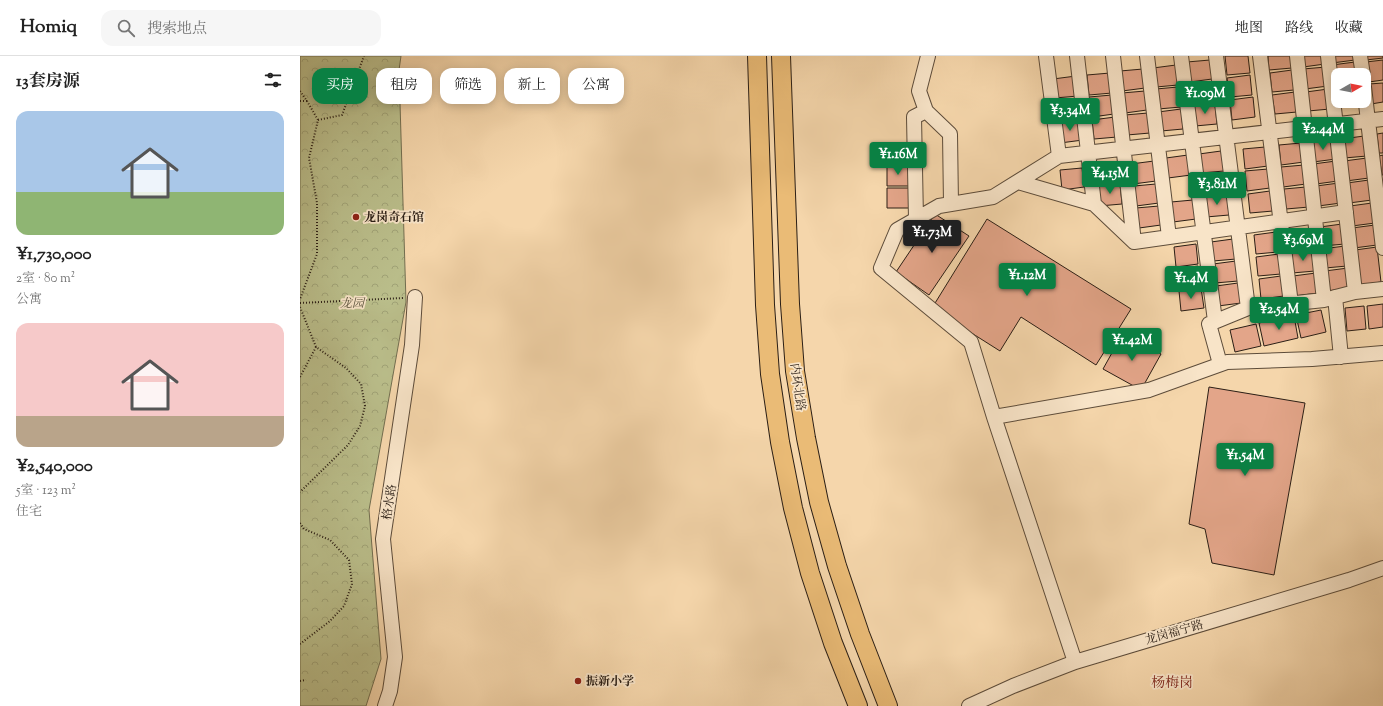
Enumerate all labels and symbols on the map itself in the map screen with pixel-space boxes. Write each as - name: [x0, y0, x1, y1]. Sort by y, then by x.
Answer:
- north arrow: [1331, 68, 1371, 108]
- pin: ¥1.09M: [1172, 81, 1238, 115]
- pin: ¥3.34M: [1037, 98, 1103, 132]
- pin: ¥2.44M: [1290, 117, 1356, 151]
- pin: ¥1.16M: [865, 142, 931, 176]
- pin: ¥4.15M: [1077, 161, 1143, 195]
- pin: ¥3.81M: [1184, 172, 1250, 206]
- place label: 龙岗奇石馆: [364, 209, 424, 227]
- marker: 龙岗奇石馆: [351, 212, 361, 222]
- pin: ¥1.73M: [899, 220, 965, 254]
- pin: ¥3.69M: [1270, 228, 1336, 262]
- pin: ¥1.12M: [994, 263, 1060, 297]
- pin: ¥1.4M: [1163, 266, 1219, 300]
- park label: 龙园: [340, 295, 366, 313]
- pin: ¥2.54M: [1246, 297, 1312, 331]
- pin: ¥1.42M: [1099, 328, 1165, 362]
- street label: 内环北路: [785, 362, 809, 412]
- pin: ¥1.54M: [1212, 443, 1278, 477]
- street label: 格水路: [378, 483, 402, 521]
- street label: 龙岗福宁路: [1143, 616, 1206, 650]
- place label: 振新小学: [586, 673, 634, 691]
- district label: 杨梅岗: [1151, 674, 1193, 694]
- marker: 振新小学: [573, 676, 583, 686]

